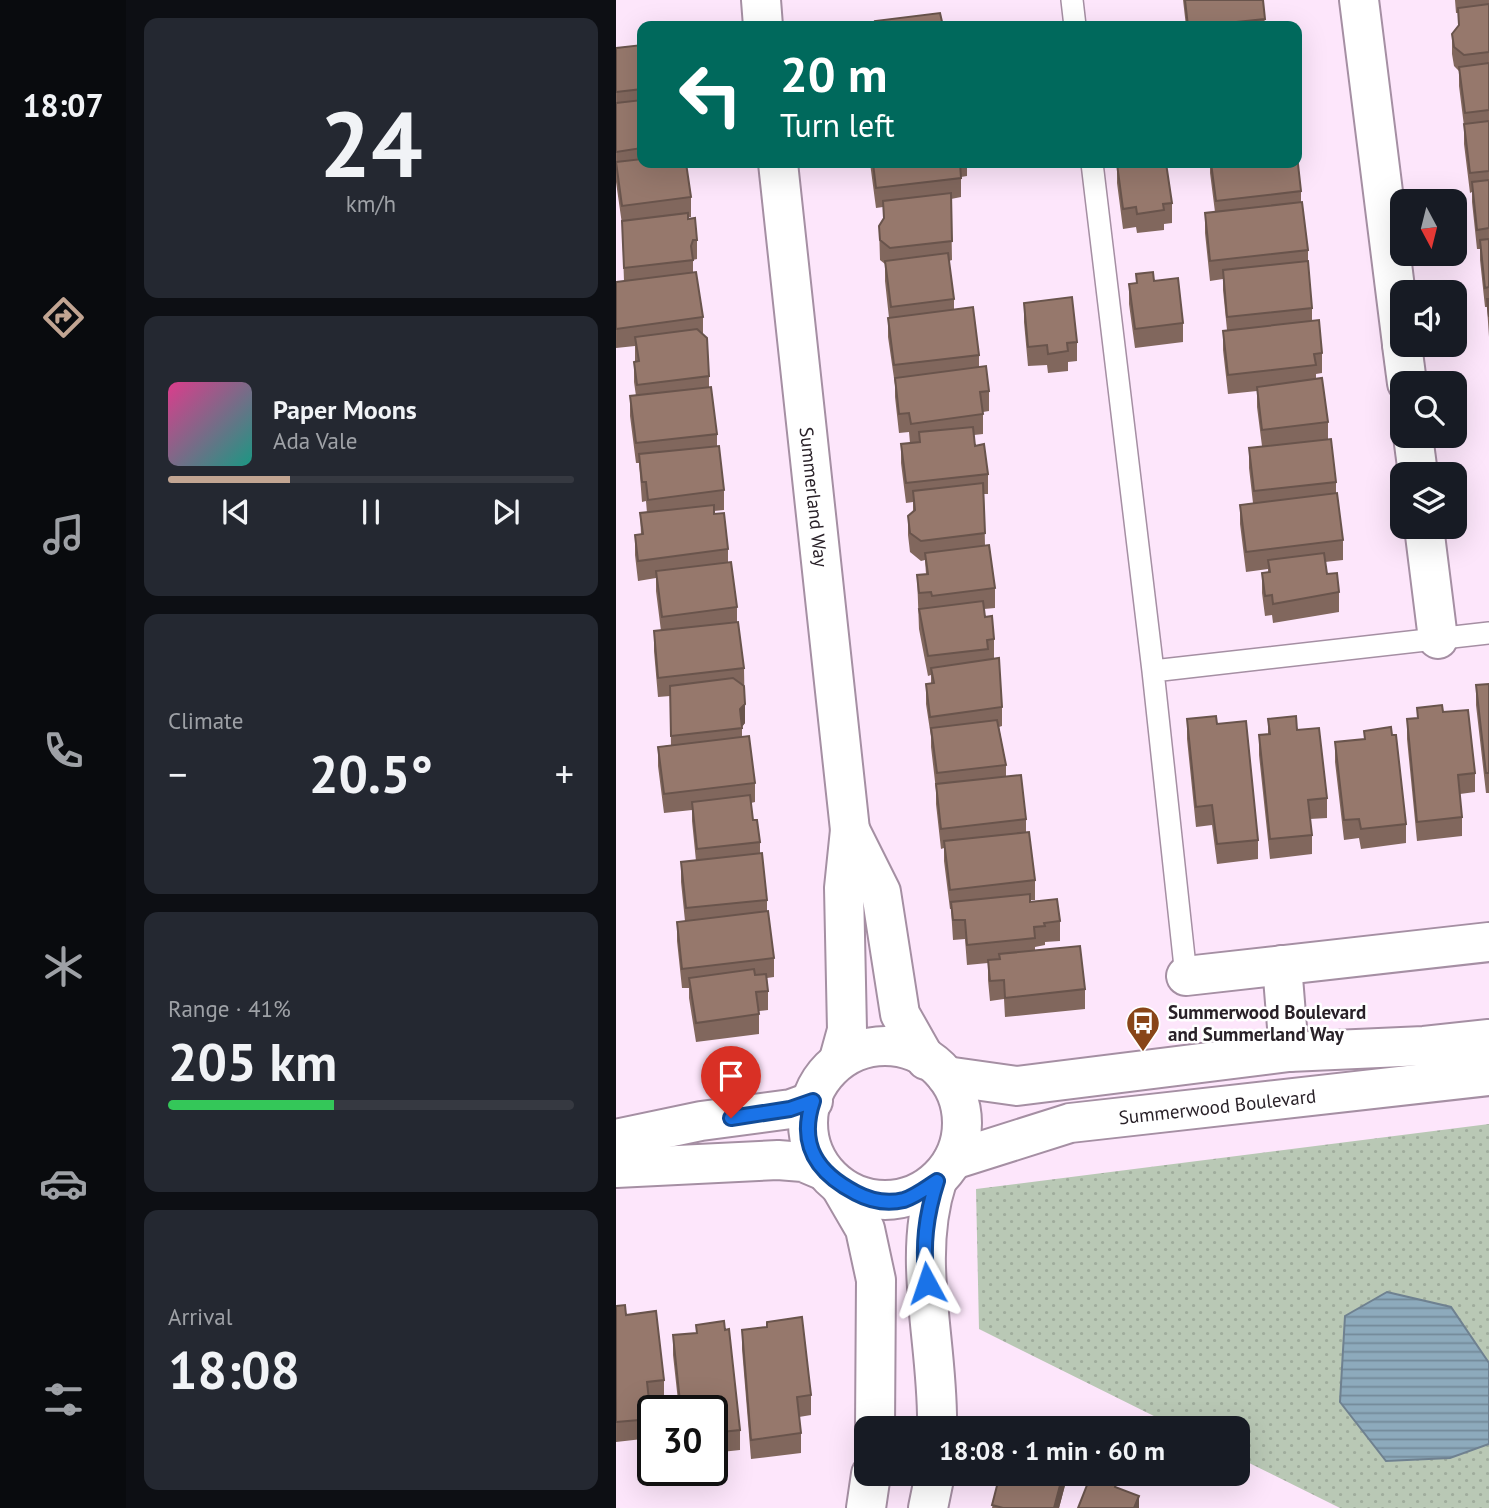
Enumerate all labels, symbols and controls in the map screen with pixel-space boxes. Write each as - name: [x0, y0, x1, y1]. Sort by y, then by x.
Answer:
- text: 20 m: [780, 42, 887, 106]
- icon: left: [665, 49, 756, 140]
- text: 18:07: [22, 84, 104, 126]
- text: 24: [319, 84, 423, 202]
- text: Turn left: [780, 104, 895, 146]
- text: km/h: [346, 189, 396, 218]
- north arrow: [1390, 189, 1466, 266]
- map controls: [1390, 189, 1467, 539]
- button: sound: [1390, 280, 1467, 357]
- icon: directions: [39, 293, 88, 342]
- button: search: [1390, 371, 1467, 448]
- text: Paper Moons: [273, 393, 417, 426]
- text: Ada Vale: [273, 426, 357, 455]
- street label: Summerland Way: [795, 426, 834, 569]
- button: layers: [1390, 462, 1467, 539]
- icon: previous: [217, 493, 255, 531]
- icon: pause: [352, 493, 390, 531]
- icon: next: [487, 493, 525, 531]
- icon: music: [39, 510, 88, 559]
- text: Climate: [168, 706, 243, 735]
- icon: phone: [39, 726, 88, 775]
- text: 20.5°: [309, 740, 433, 807]
- text: −: [168, 749, 187, 798]
- text: +: [555, 749, 574, 798]
- icon: climate: [39, 942, 88, 991]
- text: Range · 41%: [168, 994, 291, 1023]
- place label: Summerwood Boulevard and Summerland Way: [1168, 1000, 1366, 1046]
- bus stop icon: Summerwood Boulevard and Summerland Way: [1124, 1004, 1162, 1053]
- text: 205 km: [168, 1028, 337, 1095]
- pin: [701, 1046, 761, 1118]
- icon: arrive: [712, 1057, 750, 1095]
- street label: Summerwood Boulevard: [1117, 1083, 1317, 1129]
- icon: car: [39, 1159, 88, 1208]
- position arrow: [890, 1246, 964, 1320]
- text: Arrival: [168, 1302, 232, 1331]
- text: 18:08: [168, 1336, 300, 1403]
- icon: filters: [39, 1375, 88, 1424]
- speed limit sign: 30: [637, 1395, 728, 1486]
- text: 18:08 · 1 min · 60 m: [939, 1434, 1165, 1467]

